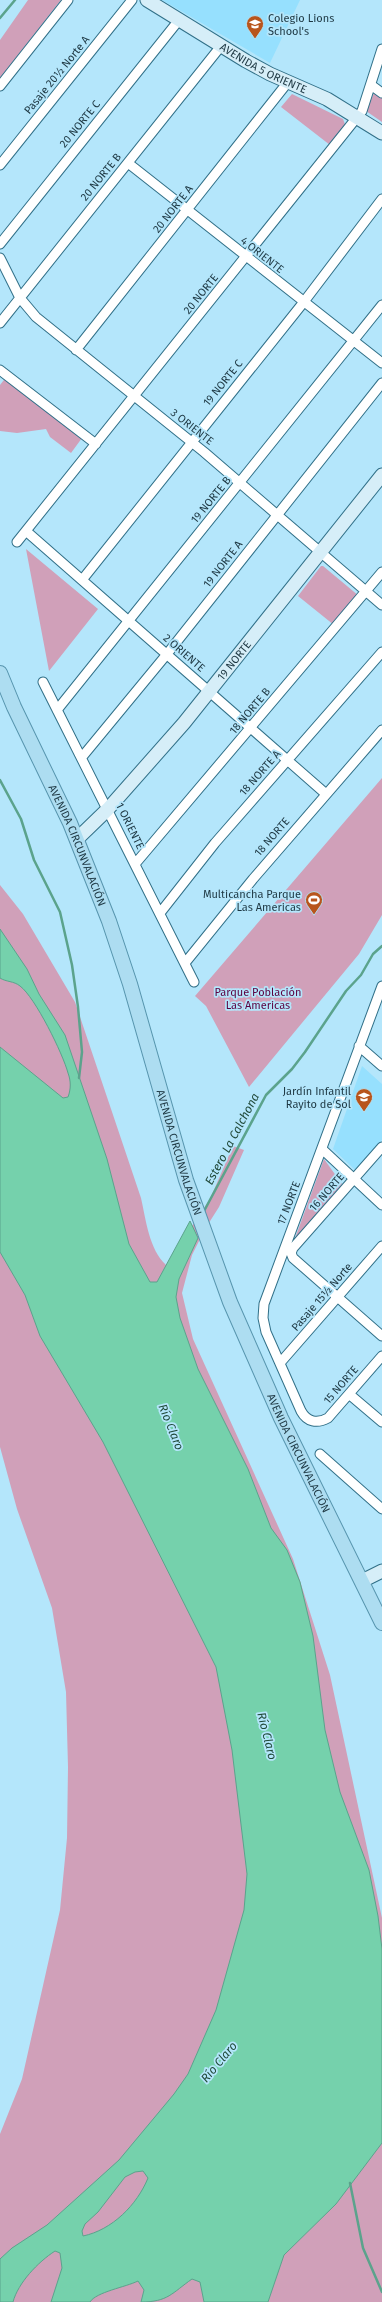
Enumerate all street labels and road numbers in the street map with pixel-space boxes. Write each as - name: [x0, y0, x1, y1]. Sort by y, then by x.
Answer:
- street label: Pasaje 20½ Norte A: [22, 33, 93, 117]
- street label: AVENIDA 5 ORIENTE: [218, 40, 309, 96]
- street label: 20 NORTE C: [57, 98, 103, 150]
- street label: 20 NORTE B: [78, 150, 124, 203]
- street label: 20 NORTE A: [150, 182, 196, 235]
- street label: 4 ORIENTE: [238, 234, 286, 276]
- street label: 20 NORTE: [181, 271, 221, 317]
- street label: 19 NORTE C: [200, 357, 246, 409]
- street label: 3 ORIENTE: [168, 406, 216, 448]
- street label: 19 NORTE B: [188, 474, 234, 526]
- street label: 19 NORTE A: [201, 537, 246, 590]
- street label: 2 ORIENTE: [161, 631, 208, 675]
- street label: 19 NORTE: [214, 638, 254, 683]
- street label: 18 NORTE B: [227, 685, 273, 737]
- street label: 18 NORTE A: [237, 747, 284, 798]
- street label: AVENIDA CIRCUNVALACIÓN: [46, 782, 109, 908]
- street label: 1 ORIENTE: [113, 801, 147, 851]
- street label: 18 NORTE: [252, 815, 292, 859]
- street label: AVENIDA CIRCUNVALACIÓN: [154, 1088, 205, 1217]
- street label: 16 NORTE: [307, 1170, 347, 1214]
- street label: 17 NORTE: [275, 1179, 303, 1227]
- street label: Pasaje 15½ Norte: [289, 1260, 355, 1334]
- street label: 15 NORTE: [321, 1363, 361, 1407]
- street label: AVENIDA CIRCUNVALACIÓN: [265, 1392, 333, 1515]

